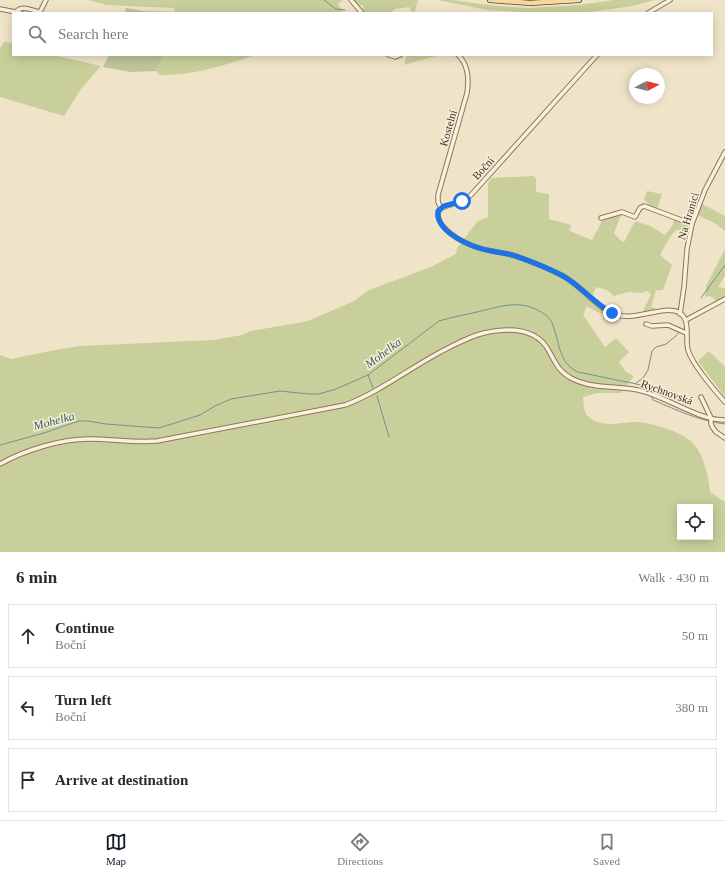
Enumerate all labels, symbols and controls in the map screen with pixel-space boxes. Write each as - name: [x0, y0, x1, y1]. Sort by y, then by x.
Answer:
- search box: [12, 12, 713, 56]
- icon: search: [26, 23, 48, 45]
- text: Search here: [58, 26, 128, 42]
- north arrow: [629, 68, 665, 104]
- street label: Kostelní: [437, 108, 459, 148]
- street label: Boční: [470, 154, 496, 182]
- street label: Na Hranici: [675, 191, 701, 241]
- route start: [453, 192, 471, 210]
- route end: [603, 304, 621, 322]
- water label: Mohelka: [361, 335, 404, 372]
- street label: Rychnovská: [640, 377, 695, 407]
- water label: Mohelka: [31, 409, 76, 433]
- map controls: [677, 504, 713, 540]
- button: locate: [677, 504, 713, 540]
- text: 6 min: [16, 568, 57, 587]
- text: Walk · 430 m: [638, 570, 709, 585]
- text: Continue: [55, 620, 114, 636]
- icon: ahead: [17, 625, 39, 647]
- text: 50 m: [682, 628, 708, 643]
- text: Boční: [55, 637, 86, 652]
- text: Turn left: [55, 692, 112, 708]
- icon: left: [17, 697, 39, 719]
- text: 380 m: [675, 700, 708, 715]
- text: Boční: [55, 709, 86, 724]
- icon: arrive: [17, 769, 39, 791]
- text: Arrive at destination: [55, 772, 188, 788]
- tab: Map: [105, 831, 127, 867]
- tab: Directions: [337, 831, 383, 867]
- tab: Saved: [593, 831, 620, 867]

